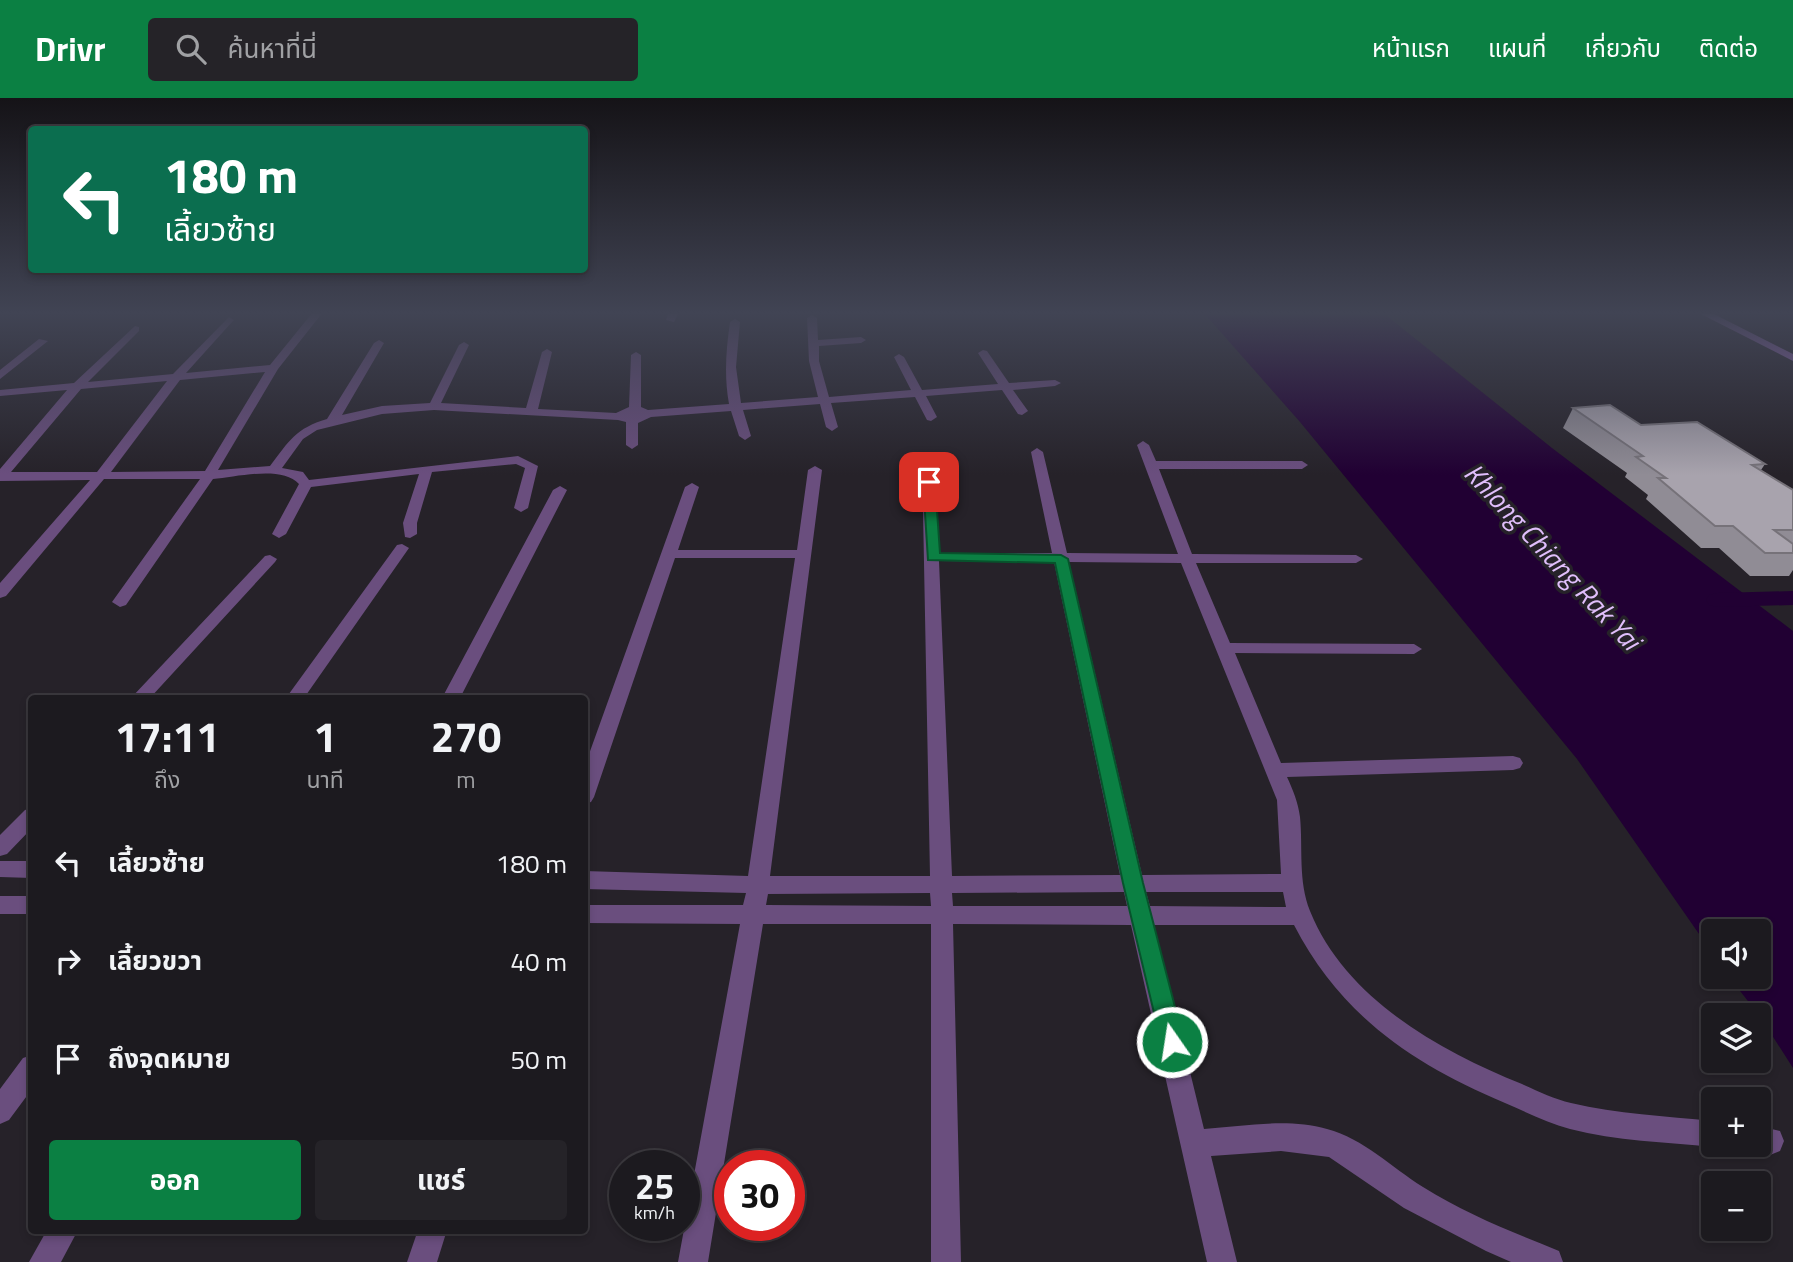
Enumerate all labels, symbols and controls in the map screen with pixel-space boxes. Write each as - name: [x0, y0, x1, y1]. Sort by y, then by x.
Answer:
- search box: [148, 18, 638, 81]
- text: Drivr: [35, 24, 106, 74]
- text: ค้นหาที่นี่: [228, 29, 317, 68]
- icon: search: [172, 30, 210, 68]
- text: หน้าแรก: [1372, 30, 1450, 66]
- text: แผนที่: [1488, 30, 1546, 66]
- text: เกี่ยวกับ: [1584, 30, 1661, 66]
- text: ติดต่อ: [1699, 30, 1758, 66]
- text: 180 m: [164, 137, 298, 212]
- icon: left: [49, 154, 140, 245]
- text: เลี้ยวซ้าย: [164, 205, 276, 253]
- pin: [899, 452, 959, 512]
- water label: Khlong Chiang Rak Yai: [1455, 453, 1654, 662]
- icon: arrive: [910, 463, 948, 501]
- text: 17:11: [115, 704, 220, 768]
- text: 1: [313, 704, 337, 768]
- text: 270: [431, 704, 501, 768]
- text: ถึง: [154, 762, 180, 797]
- text: นาที: [306, 762, 344, 797]
- text: m: [456, 762, 476, 797]
- text: เลี้ยวซ้าย: [108, 843, 205, 882]
- icon: left: [49, 844, 87, 882]
- text: 180 m: [496, 844, 567, 883]
- map controls: [1701, 919, 1771, 1241]
- button: sound: [1701, 919, 1771, 989]
- text: เลี้ยวขวา: [108, 941, 202, 980]
- icon: right: [49, 942, 87, 980]
- text: 40 m: [510, 942, 567, 981]
- button: layers: [1701, 1003, 1771, 1073]
- position arrow: [1135, 1005, 1209, 1079]
- text: ถึงจุดหมาย: [108, 1039, 231, 1078]
- icon: arrive: [49, 1040, 87, 1078]
- text: 50 m: [510, 1040, 567, 1079]
- button: +: [1701, 1087, 1771, 1157]
- button: ออก: [49, 1140, 301, 1220]
- button: แชร์: [315, 1140, 567, 1220]
- speed limit sign: 30: [714, 1150, 805, 1241]
- text: 25: [635, 1159, 674, 1213]
- button: −: [1701, 1171, 1771, 1241]
- text: km/h: [634, 1199, 675, 1226]

